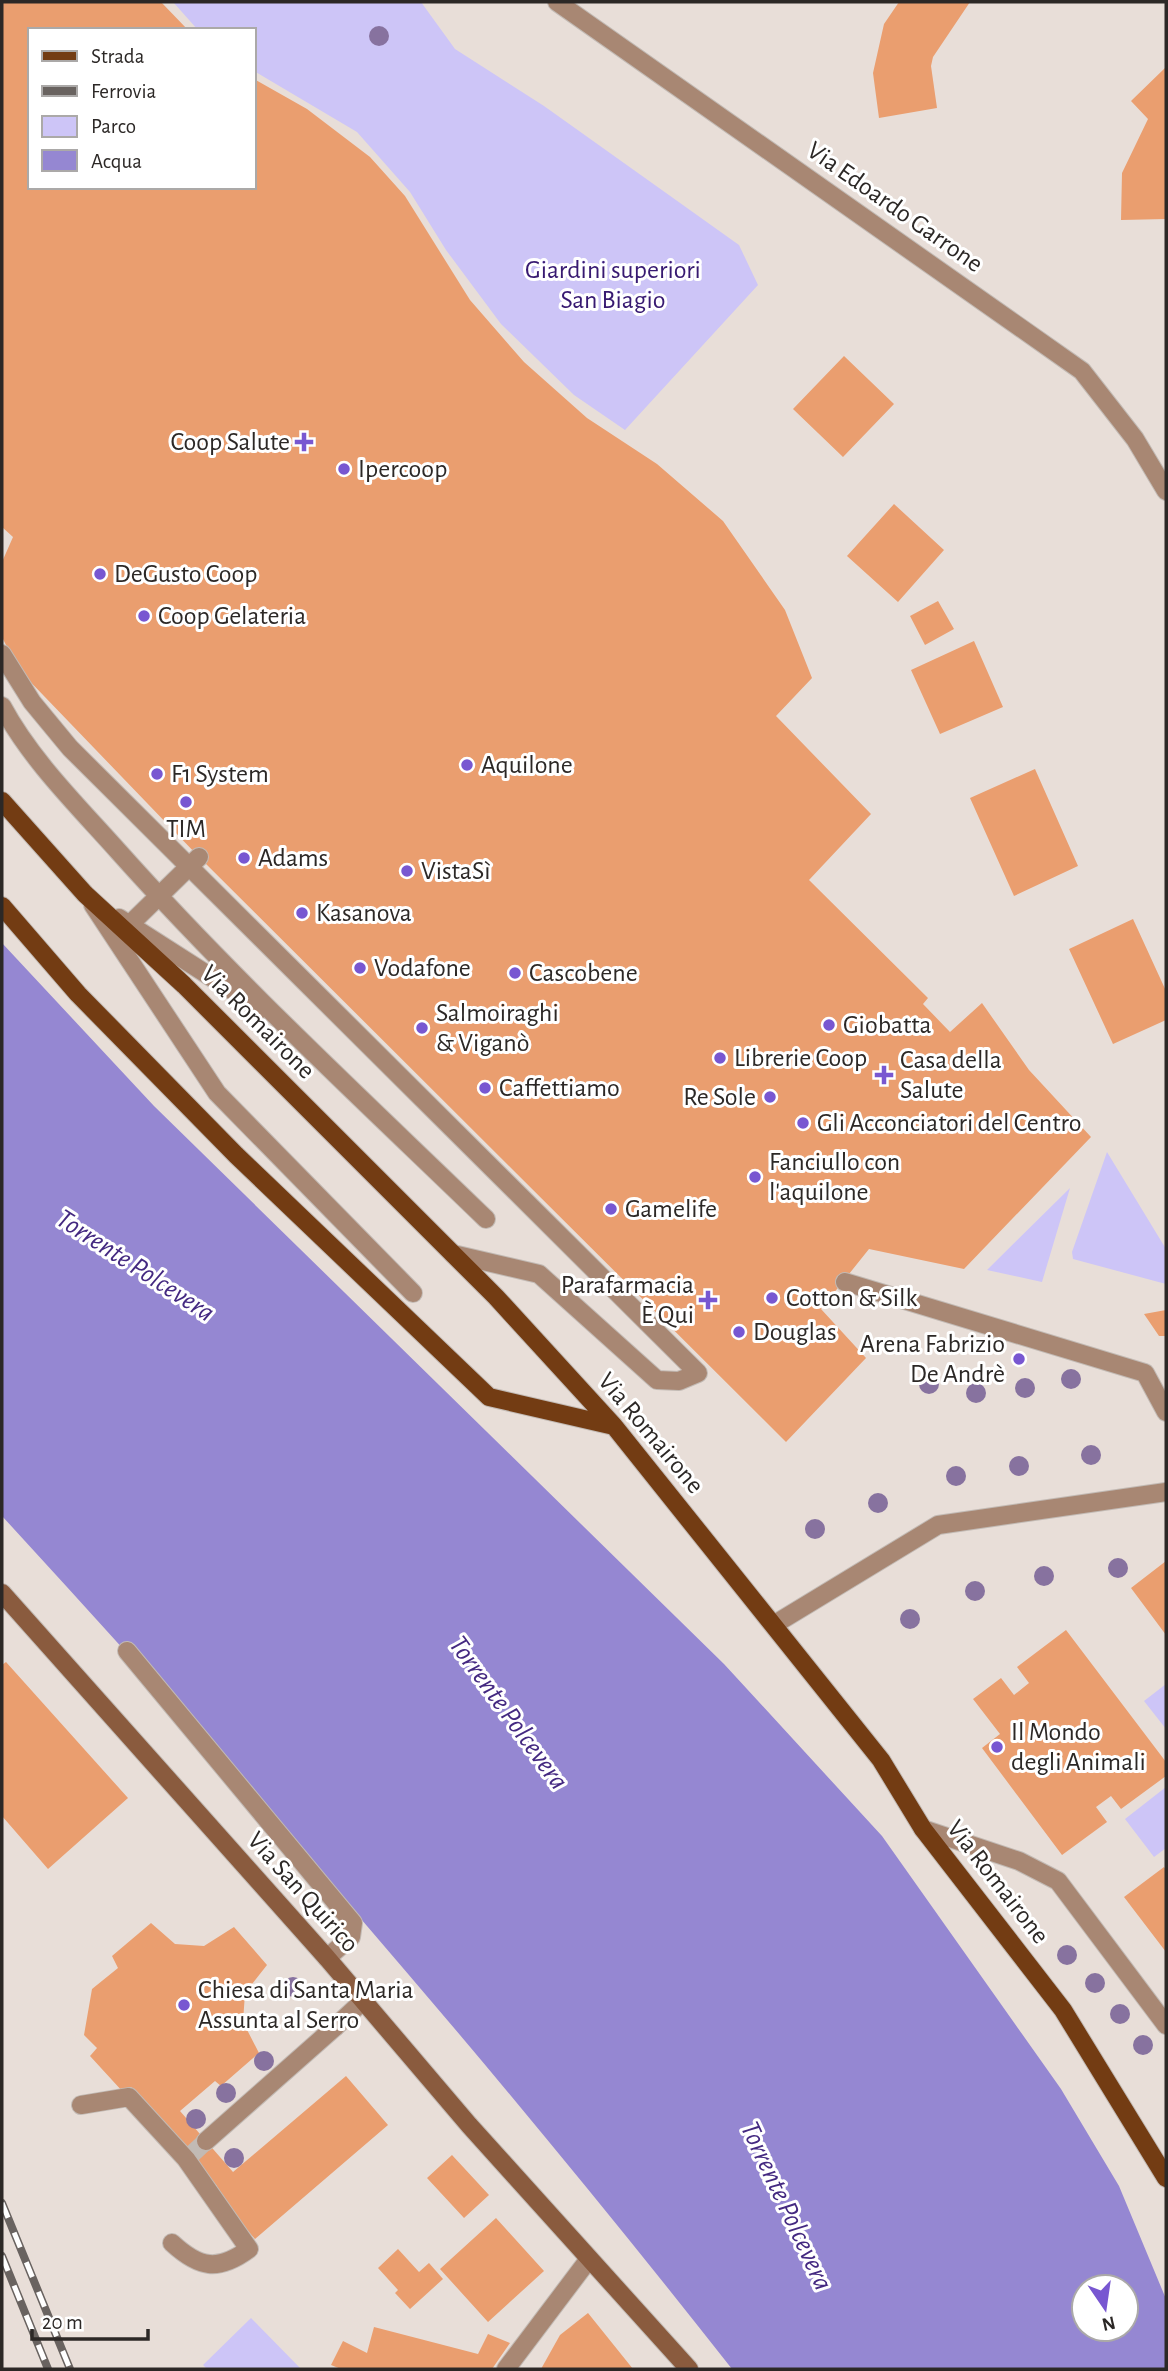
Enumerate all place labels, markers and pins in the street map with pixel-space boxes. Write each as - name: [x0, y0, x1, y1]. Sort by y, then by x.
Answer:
- place label: Coop Salute: [171, 429, 290, 455]
- marker: Coop Salute: [296, 434, 312, 450]
- place label: Ipercoop: [358, 456, 447, 482]
- marker: Ipercoop: [336, 461, 352, 477]
- place label: DeGusto Coop: [114, 561, 258, 587]
- marker: DeGusto Coop: [92, 566, 108, 582]
- place label: Coop Gelateria: [158, 603, 306, 629]
- marker: Coop Gelateria: [136, 608, 152, 624]
- place label: Aquilone: [481, 752, 573, 778]
- marker: Aquilone: [459, 757, 475, 773]
- place label: F1 System: [171, 761, 269, 787]
- marker: F1 System: [149, 766, 165, 782]
- marker: TIM: [178, 794, 194, 810]
- place label: TIM: [166, 816, 206, 842]
- place label: Adams: [258, 845, 328, 871]
- marker: Adams: [236, 850, 252, 866]
- place label: VistaSì: [421, 858, 490, 884]
- marker: VistaSì: [399, 863, 415, 879]
- place label: Kasanova: [316, 900, 412, 926]
- marker: Kasanova: [294, 905, 310, 921]
- place label: Vodafone: [374, 955, 471, 981]
- marker: Vodafone: [352, 960, 368, 976]
- place label: Cascobene: [529, 960, 638, 986]
- marker: Cascobene: [507, 965, 523, 981]
- place label: Salmoiraghi & Viganò: [436, 1000, 559, 1056]
- place label: Giobatta: [843, 1012, 932, 1038]
- marker: Giobatta: [821, 1017, 837, 1033]
- marker: Salmoiraghi & Viganò: [414, 1020, 430, 1036]
- place label: Librerie Coop: [734, 1045, 867, 1071]
- place label: Casa della Salute: [900, 1047, 1002, 1103]
- marker: Librerie Coop: [712, 1050, 728, 1066]
- marker: Casa della Salute: [874, 1065, 894, 1085]
- place label: Caffettiamo: [499, 1075, 620, 1101]
- marker: Caffettiamo: [477, 1080, 493, 1096]
- place label: Re Sole: [683, 1084, 756, 1110]
- marker: Re Sole: [762, 1089, 778, 1105]
- place label: Gli Acconciatori del Centro: [817, 1110, 1082, 1136]
- marker: Gli Acconciatori del Centro: [795, 1115, 811, 1131]
- place label: Fanciullo con l'aquilone: [769, 1149, 900, 1205]
- marker: Fanciullo con l'aquilone: [747, 1169, 763, 1185]
- place label: Gamelife: [625, 1196, 717, 1222]
- marker: Gamelife: [603, 1201, 619, 1217]
- place label: Parafarmacia È Qui: [561, 1272, 694, 1328]
- place label: Cotton & Silk: [786, 1285, 918, 1311]
- marker: Cotton & Silk: [764, 1290, 780, 1306]
- marker: Parafarmacia È Qui: [700, 1292, 716, 1308]
- place label: Douglas: [753, 1319, 837, 1345]
- marker: Douglas: [731, 1324, 747, 1340]
- place label: Arena Fabrizio De Andrè: [860, 1331, 1005, 1387]
- marker: Arena Fabrizio De Andrè: [1011, 1351, 1027, 1367]
- place label: Il Mondo degli Animali: [1011, 1719, 1146, 1775]
- marker: Il Mondo degli Animali: [989, 1739, 1005, 1755]
- place label: Chiesa di Santa Maria Assunta al Serro: [198, 1977, 414, 2033]
- marker: Chiesa di Santa Maria Assunta al Serro: [176, 1997, 192, 2013]

